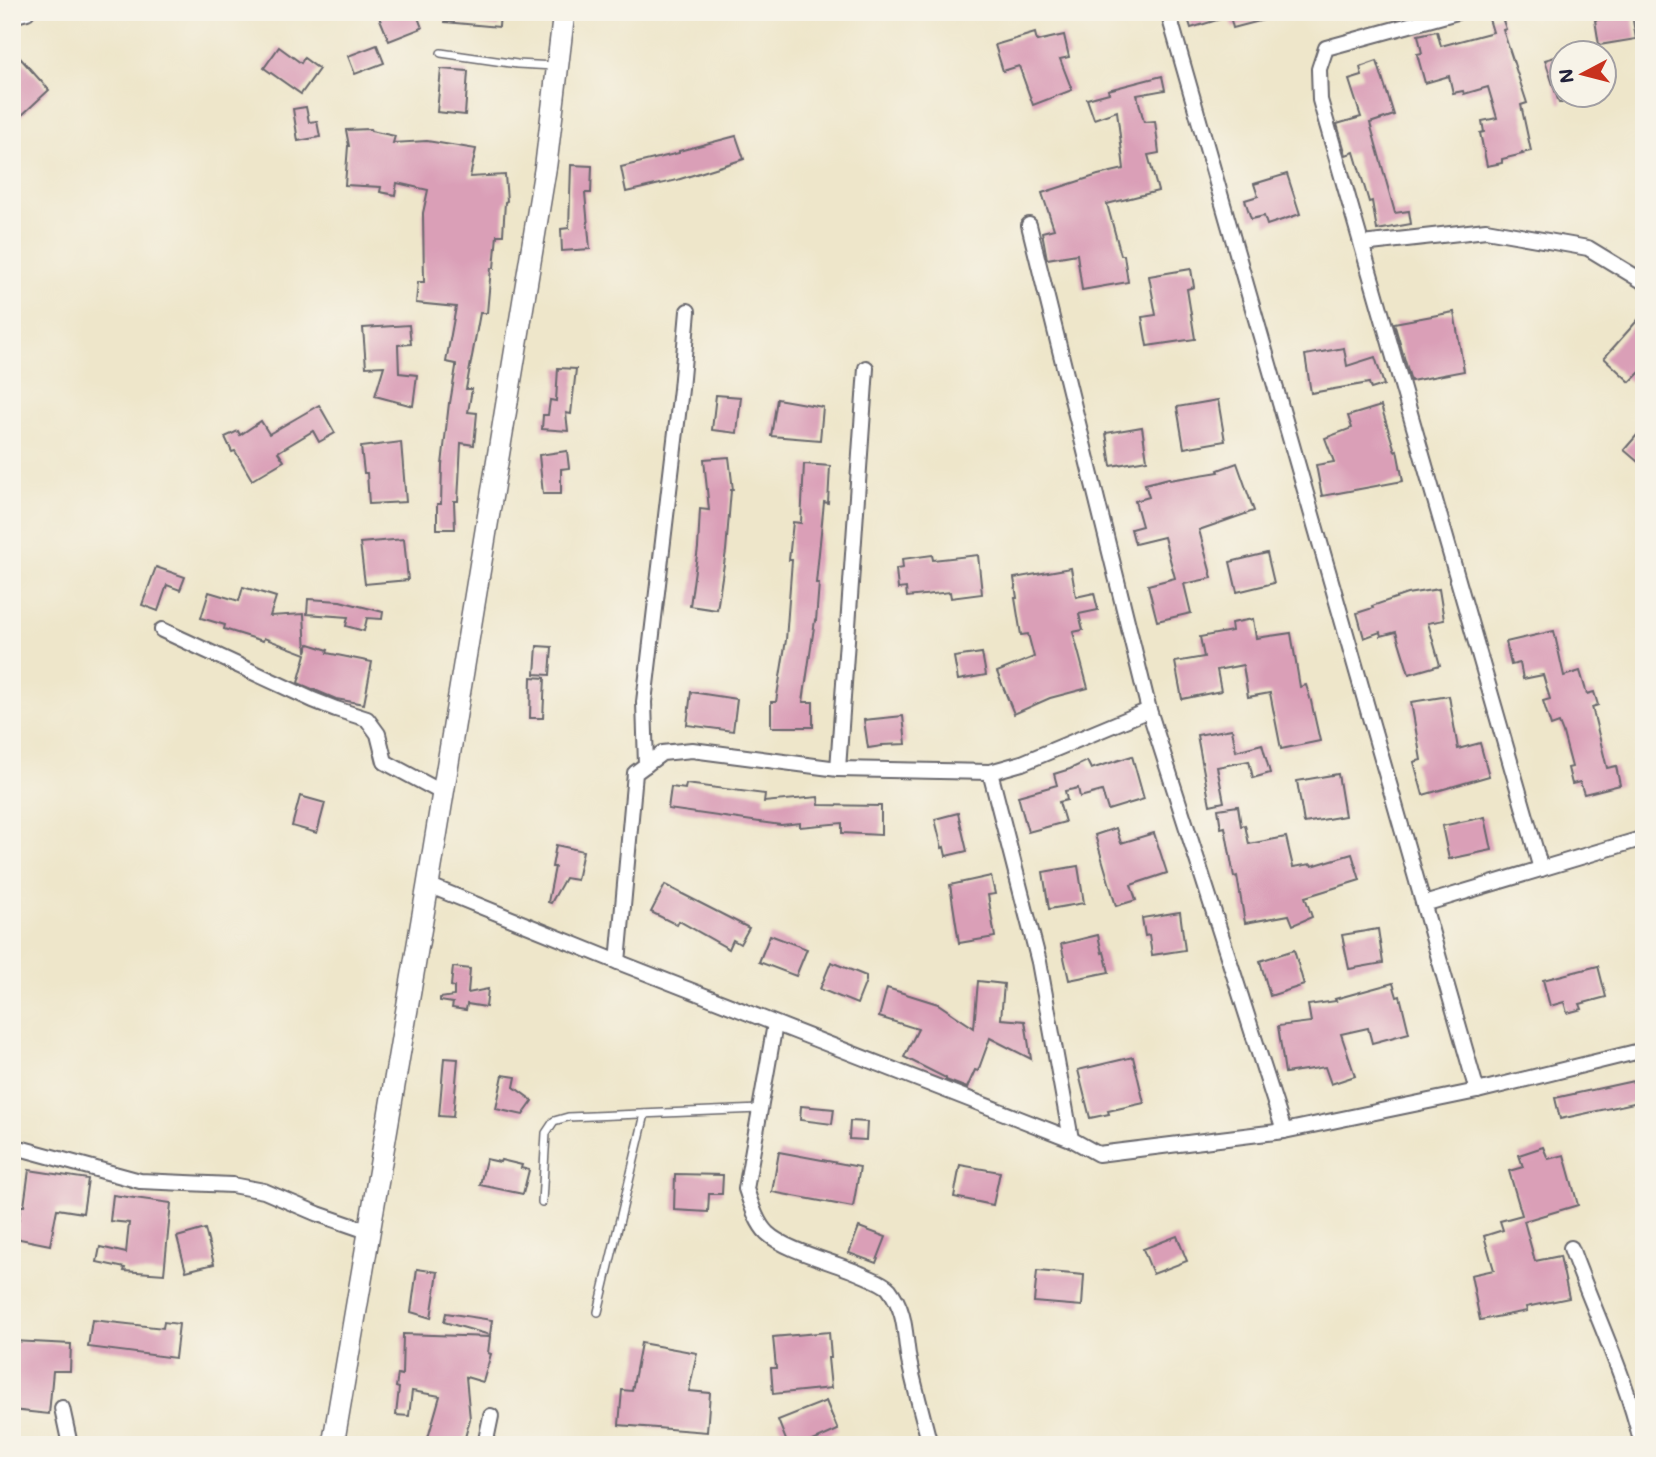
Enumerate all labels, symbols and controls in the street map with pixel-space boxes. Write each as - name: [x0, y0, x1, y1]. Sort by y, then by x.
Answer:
- north arrow: [1548, 38, 1618, 108]
- text: N: [1552, 67, 1579, 85]

